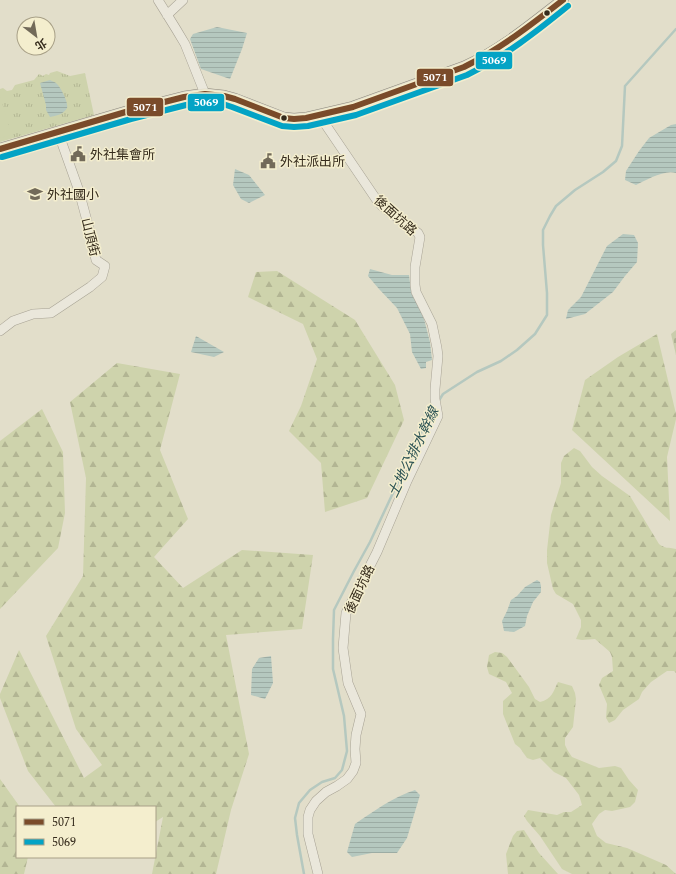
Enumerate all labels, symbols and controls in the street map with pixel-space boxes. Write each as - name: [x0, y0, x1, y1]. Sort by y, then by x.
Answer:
- unlabelled marker: [542, 8, 552, 18]
- north arrow: [16, 16, 56, 56]
- text: 北: [32, 34, 50, 54]
- line badge: 5069: [475, 51, 513, 70]
- text: 5069: [482, 52, 506, 69]
- line badge: 5071: [416, 68, 454, 87]
- text: 5071: [423, 69, 447, 86]
- line badge: 5069: [187, 93, 225, 112]
- text: 5069: [194, 94, 218, 111]
- line badge: 5071: [126, 97, 164, 117]
- text: 5071: [133, 99, 157, 116]
- unlabelled marker: [279, 113, 289, 123]
- public building icon: 外社集會所: [69, 145, 87, 163]
- place label: 外社集會所: [90, 145, 155, 165]
- public building icon: 外社派出所: [259, 152, 277, 170]
- place label: 外社派出所: [280, 152, 345, 172]
- school or university icon: 外社國小: [26, 185, 44, 203]
- place label: 外社國小: [47, 185, 99, 205]
- street label: 後面坑路: [369, 191, 421, 241]
- street label: 山頂街: [76, 216, 104, 259]
- water label: 土地公排水幹線: [383, 402, 445, 501]
- street label: 後面坑路: [340, 562, 380, 617]
- legend: [16, 806, 156, 858]
- text: 5071: [52, 813, 76, 832]
- text: 5069: [52, 833, 76, 852]

